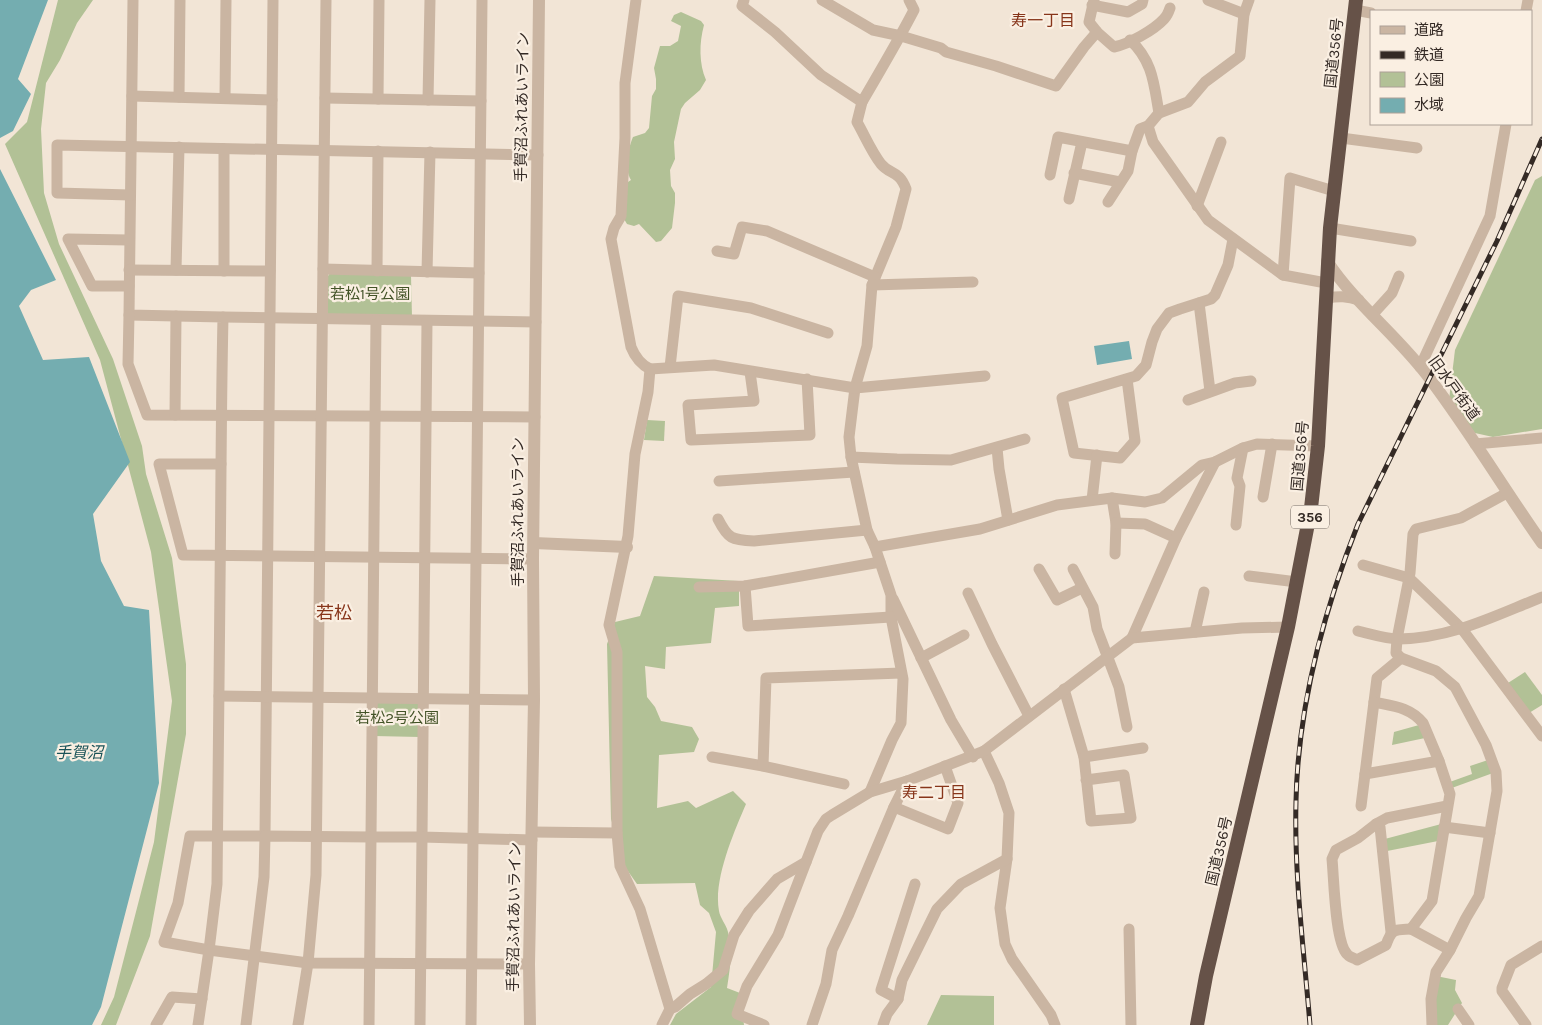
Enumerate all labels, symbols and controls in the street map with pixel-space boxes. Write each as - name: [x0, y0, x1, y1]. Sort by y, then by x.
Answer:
- legend: [1370, 10, 1532, 125]
- district label: 寿一丁目: [1011, 11, 1075, 30]
- street label: 国道356号: [1321, 17, 1347, 89]
- text: 道路: [1414, 21, 1444, 39]
- street label: 手賀沼ふれあいライン: [512, 32, 532, 182]
- text: 鉄道: [1414, 46, 1444, 64]
- text: 公園: [1414, 71, 1444, 89]
- text: 水域: [1414, 96, 1444, 114]
- park label: 若松1号公園: [330, 285, 410, 303]
- street label: 旧水戸街道: [1425, 352, 1483, 424]
- street label: 国道356号: [1288, 420, 1312, 492]
- street label: 手賀沼ふれあいライン: [509, 437, 527, 587]
- road number: 356: [1291, 506, 1329, 528]
- district label: 若松: [316, 602, 352, 624]
- park label: 若松2号公園: [355, 709, 439, 727]
- water label: 手賀沼: [55, 743, 105, 762]
- district label: 寿二丁目: [902, 783, 966, 802]
- street label: 国道356号: [1202, 814, 1236, 888]
- street label: 手賀沼ふれあいライン: [504, 842, 524, 992]

